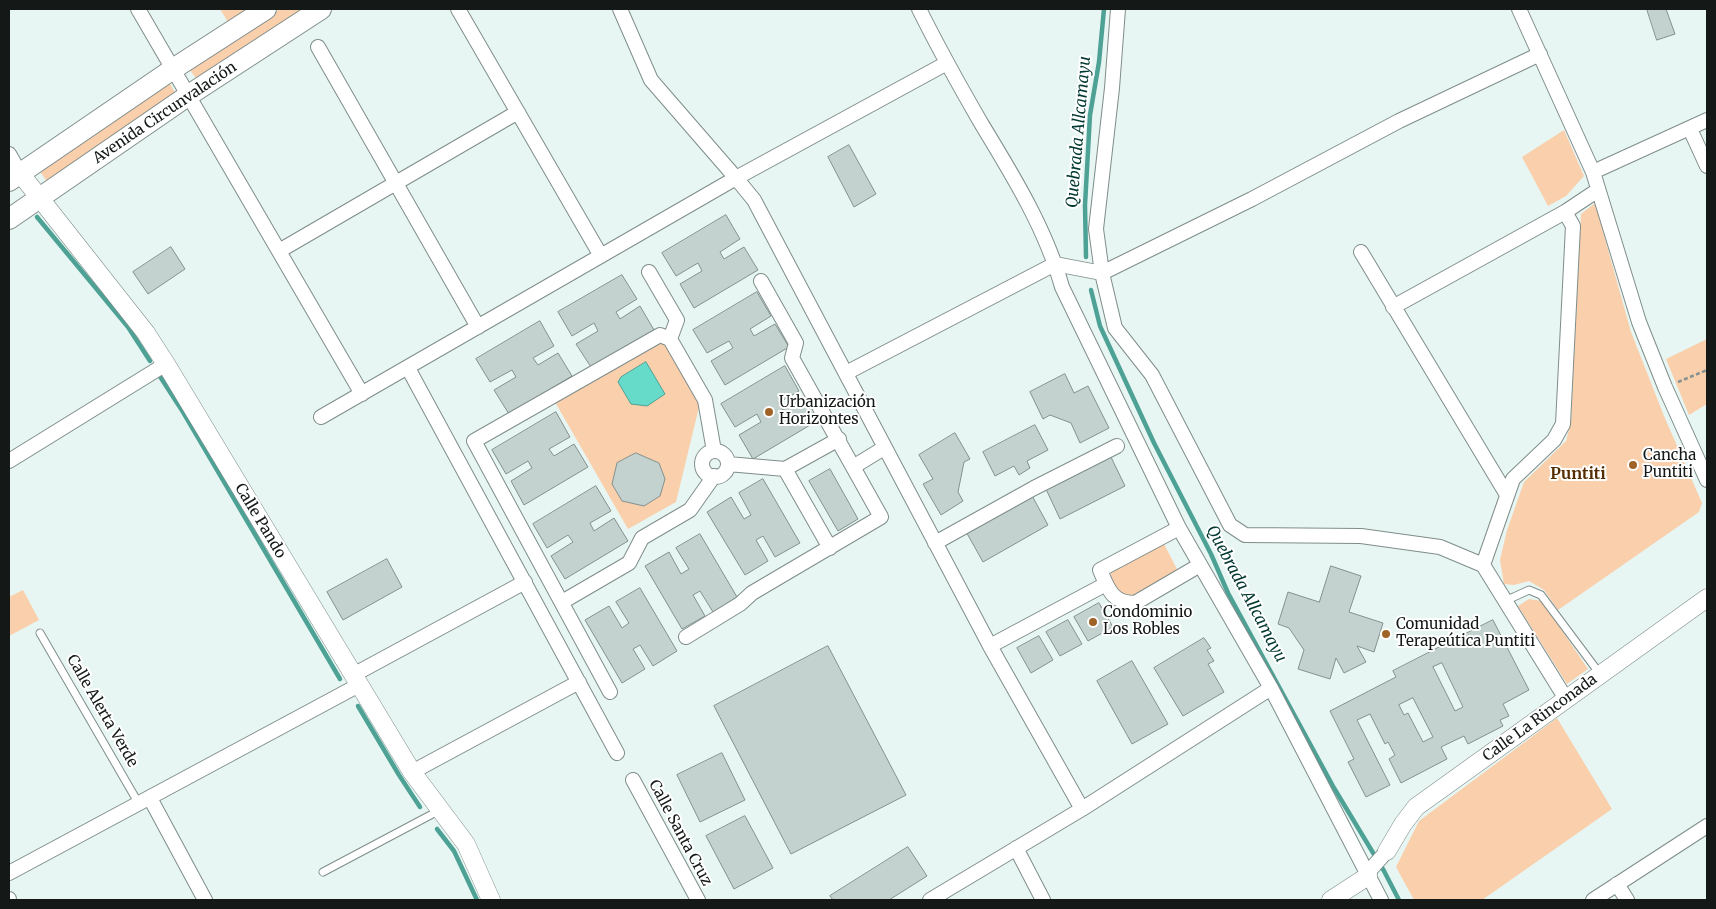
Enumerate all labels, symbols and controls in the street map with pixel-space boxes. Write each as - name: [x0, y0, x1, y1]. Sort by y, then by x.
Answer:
- water label: Quebrada Allcamayu: [1063, 55, 1095, 209]
- street label: Avenida Circunvalación: [90, 58, 240, 168]
- place label: Urbanización Horizontes: [779, 394, 876, 429]
- marker: Urbanización Horizontes: [763, 406, 775, 418]
- place label: Cancha Puntiti: [1643, 447, 1696, 482]
- marker: Cancha Puntiti: [1627, 459, 1639, 471]
- district label: Puntiti: [1550, 464, 1606, 484]
- street label: Calle Pando: [231, 480, 289, 562]
- water label: Quebrada Allcamayu: [1202, 522, 1290, 666]
- place label: Condominio Los Robles: [1103, 604, 1192, 639]
- marker: Condominio Los Robles: [1087, 616, 1099, 628]
- place label: Comunidad Terapeútica Puntiti: [1396, 616, 1535, 651]
- marker: Comunidad Terapeútica Puntiti: [1380, 628, 1392, 640]
- street label: Calle Alerta Verde: [63, 652, 141, 770]
- street label: Calle La Rinconada: [1479, 671, 1601, 765]
- street label: Calle Santa Cruz: [645, 777, 715, 889]

